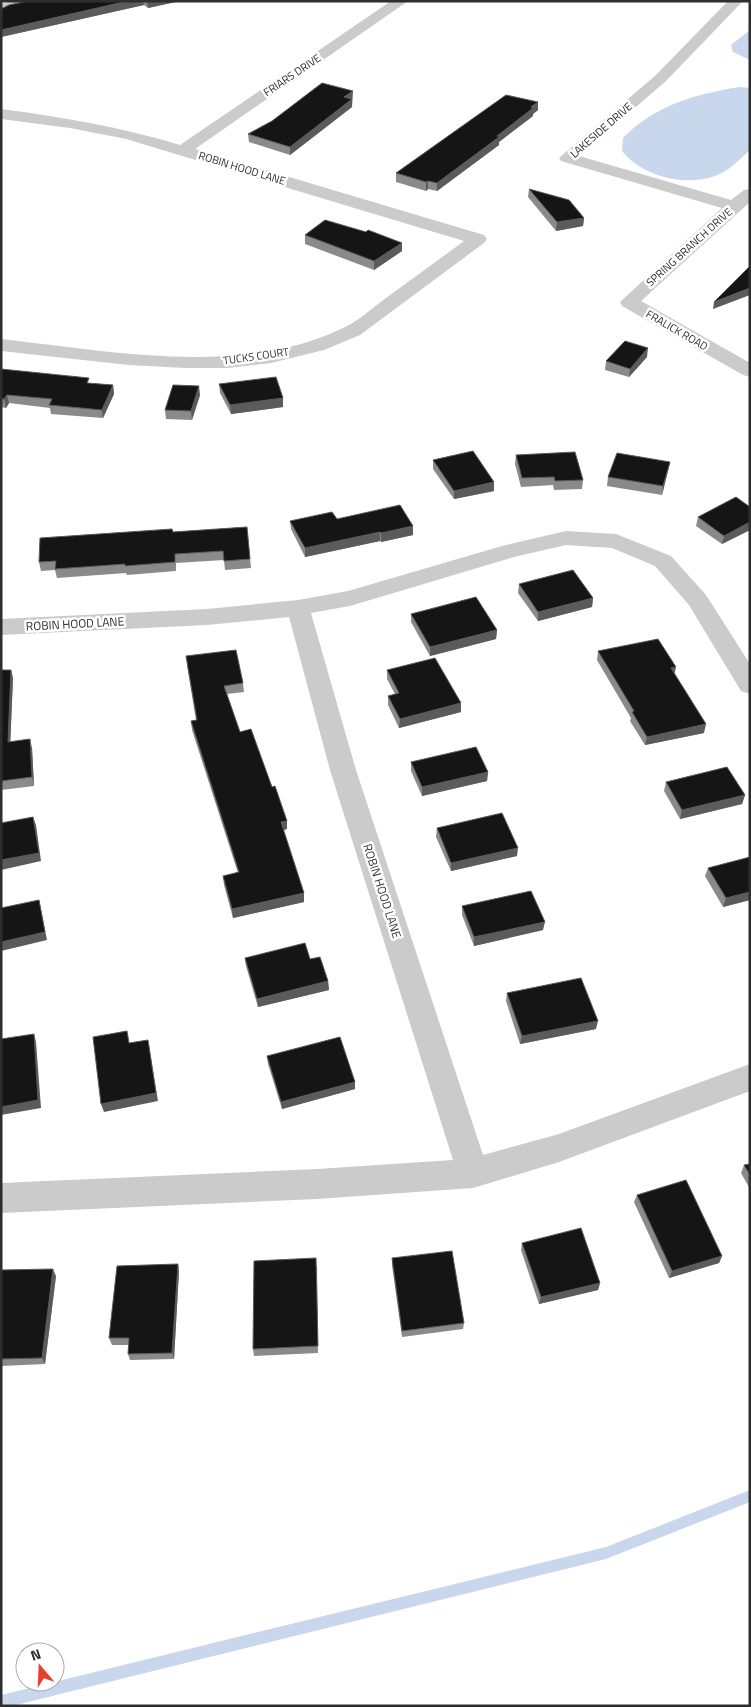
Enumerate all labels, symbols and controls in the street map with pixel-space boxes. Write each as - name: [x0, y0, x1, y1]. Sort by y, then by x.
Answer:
- street label: FRIARS DRIVE: [260, 50, 324, 100]
- street label: LAKESIDE DRIVE: [567, 99, 635, 161]
- street label: ROBIN HOOD LANE: [197, 147, 287, 189]
- street label: SPRING BRANCH DRIVE: [642, 204, 736, 290]
- street label: FRALICK ROAD: [643, 306, 711, 354]
- street label: TUCKS COURT: [222, 343, 290, 369]
- street label: ROBIN HOOD LANE: [25, 611, 125, 636]
- street label: ROBIN HOOD LANE: [358, 841, 407, 941]
- north arrow: [15, 1642, 65, 1692]
- text: N: [28, 1643, 44, 1666]

